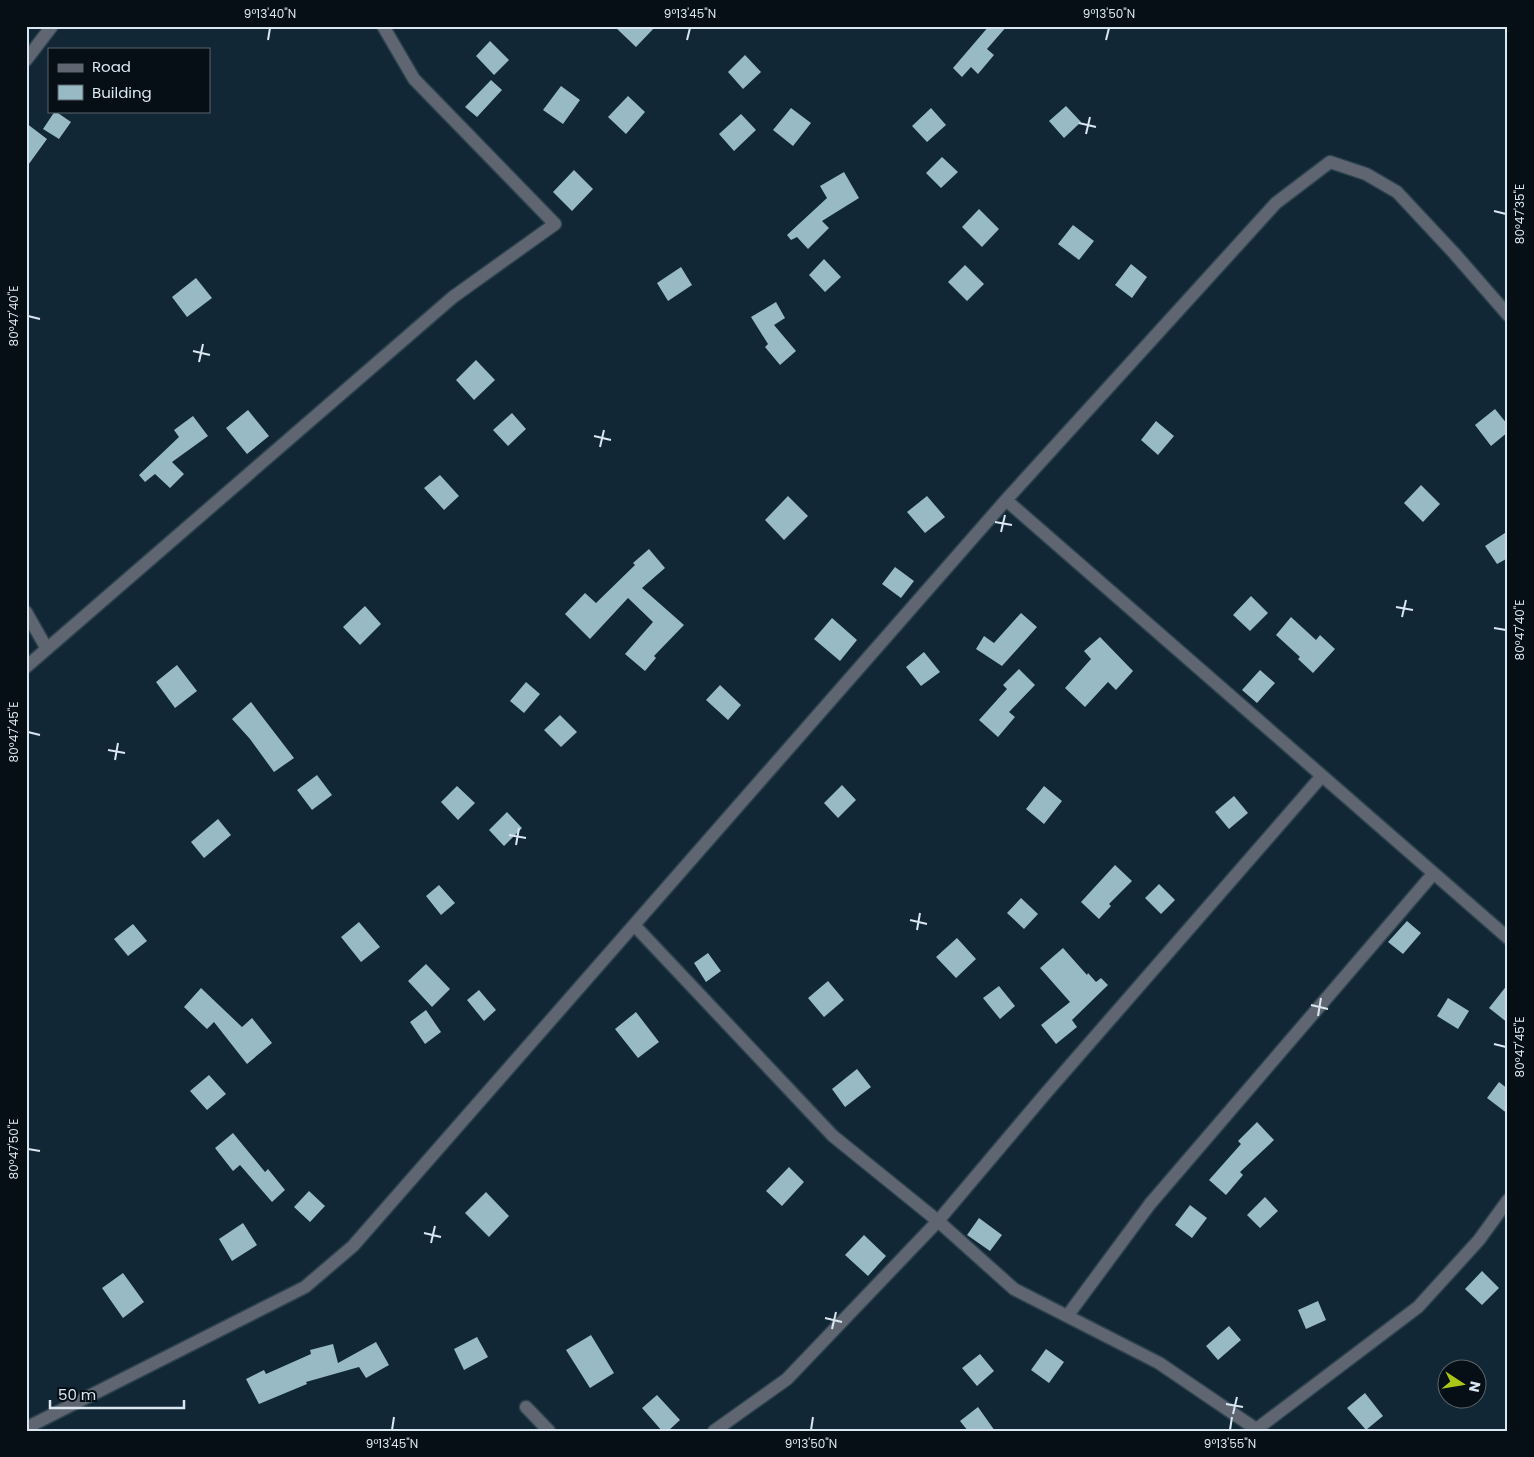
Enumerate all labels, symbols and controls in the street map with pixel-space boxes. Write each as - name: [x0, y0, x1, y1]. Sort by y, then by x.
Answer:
- text: 9°13'40"N: [244, 5, 296, 22]
- text: 9°13'45"N: [664, 5, 716, 22]
- text: 9°13'50"N: [1083, 5, 1135, 22]
- legend: [48, 48, 210, 112]
- text: Road: [92, 56, 131, 77]
- text: Building: [92, 82, 152, 103]
- text: 80°47'35"E: [1511, 184, 1528, 244]
- text: 80°47'40"E: [5, 286, 22, 346]
- text: 80°47'40"E: [1511, 600, 1528, 660]
- text: 80°47'45"E: [5, 702, 22, 762]
- text: 80°47'45"E: [1511, 1017, 1528, 1077]
- text: 80°47'50"E: [5, 1119, 22, 1179]
- north arrow: [1436, 1360, 1486, 1410]
- scale bar: [50, 1377, 184, 1409]
- text: N: [1464, 1379, 1486, 1394]
- text: 50 m: [58, 1384, 96, 1405]
- text: 9°13'45"N: [366, 1435, 418, 1452]
- text: 9°13'50"N: [785, 1435, 837, 1452]
- text: 9°13'55"N: [1204, 1435, 1256, 1452]

